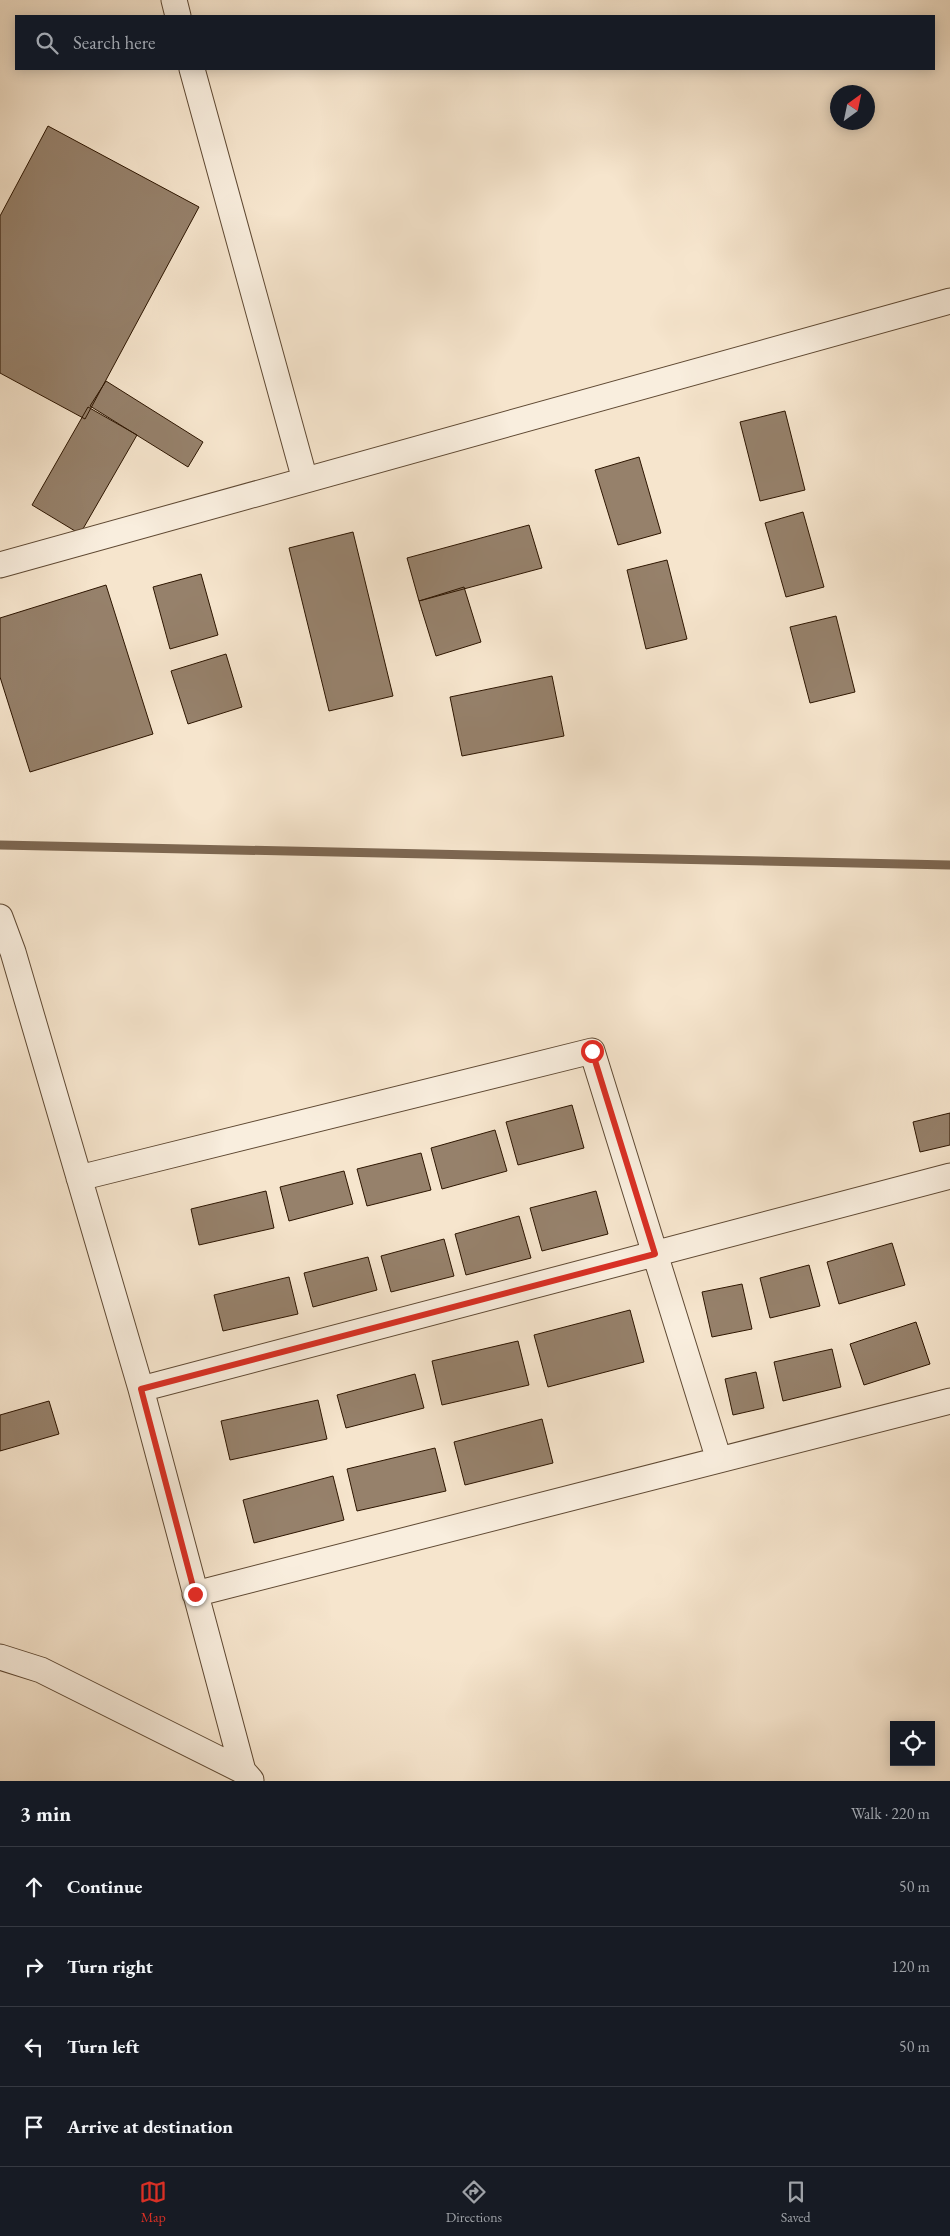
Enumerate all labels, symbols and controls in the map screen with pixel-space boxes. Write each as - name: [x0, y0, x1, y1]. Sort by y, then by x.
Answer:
- search box: [15, 15, 935, 70]
- icon: search: [33, 29, 61, 57]
- text: Search here: [73, 30, 155, 55]
- north arrow: [830, 85, 875, 130]
- route start: [581, 1040, 604, 1063]
- route end: [184, 1583, 207, 1606]
- map controls: [890, 1721, 935, 1766]
- button: locate: [890, 1721, 935, 1766]
- text: 3 min: [20, 1800, 71, 1827]
- text: Walk · 220 m: [851, 1803, 930, 1824]
- icon: ahead: [20, 1873, 48, 1901]
- text: Continue: [67, 1874, 142, 1899]
- text: 50 m: [899, 1876, 930, 1897]
- icon: right: [20, 1953, 48, 1981]
- text: Turn right: [67, 1954, 153, 1979]
- text: 120 m: [891, 1956, 930, 1977]
- icon: left: [20, 2033, 48, 2061]
- text: Turn left: [67, 2034, 139, 2059]
- text: 50 m: [899, 2036, 930, 2057]
- icon: arrive: [20, 2113, 48, 2141]
- text: Arrive at destination: [67, 2114, 233, 2139]
- tab: Map: [139, 2178, 167, 2226]
- tab: Directions: [446, 2178, 502, 2226]
- tab: Saved: [781, 2178, 811, 2226]

